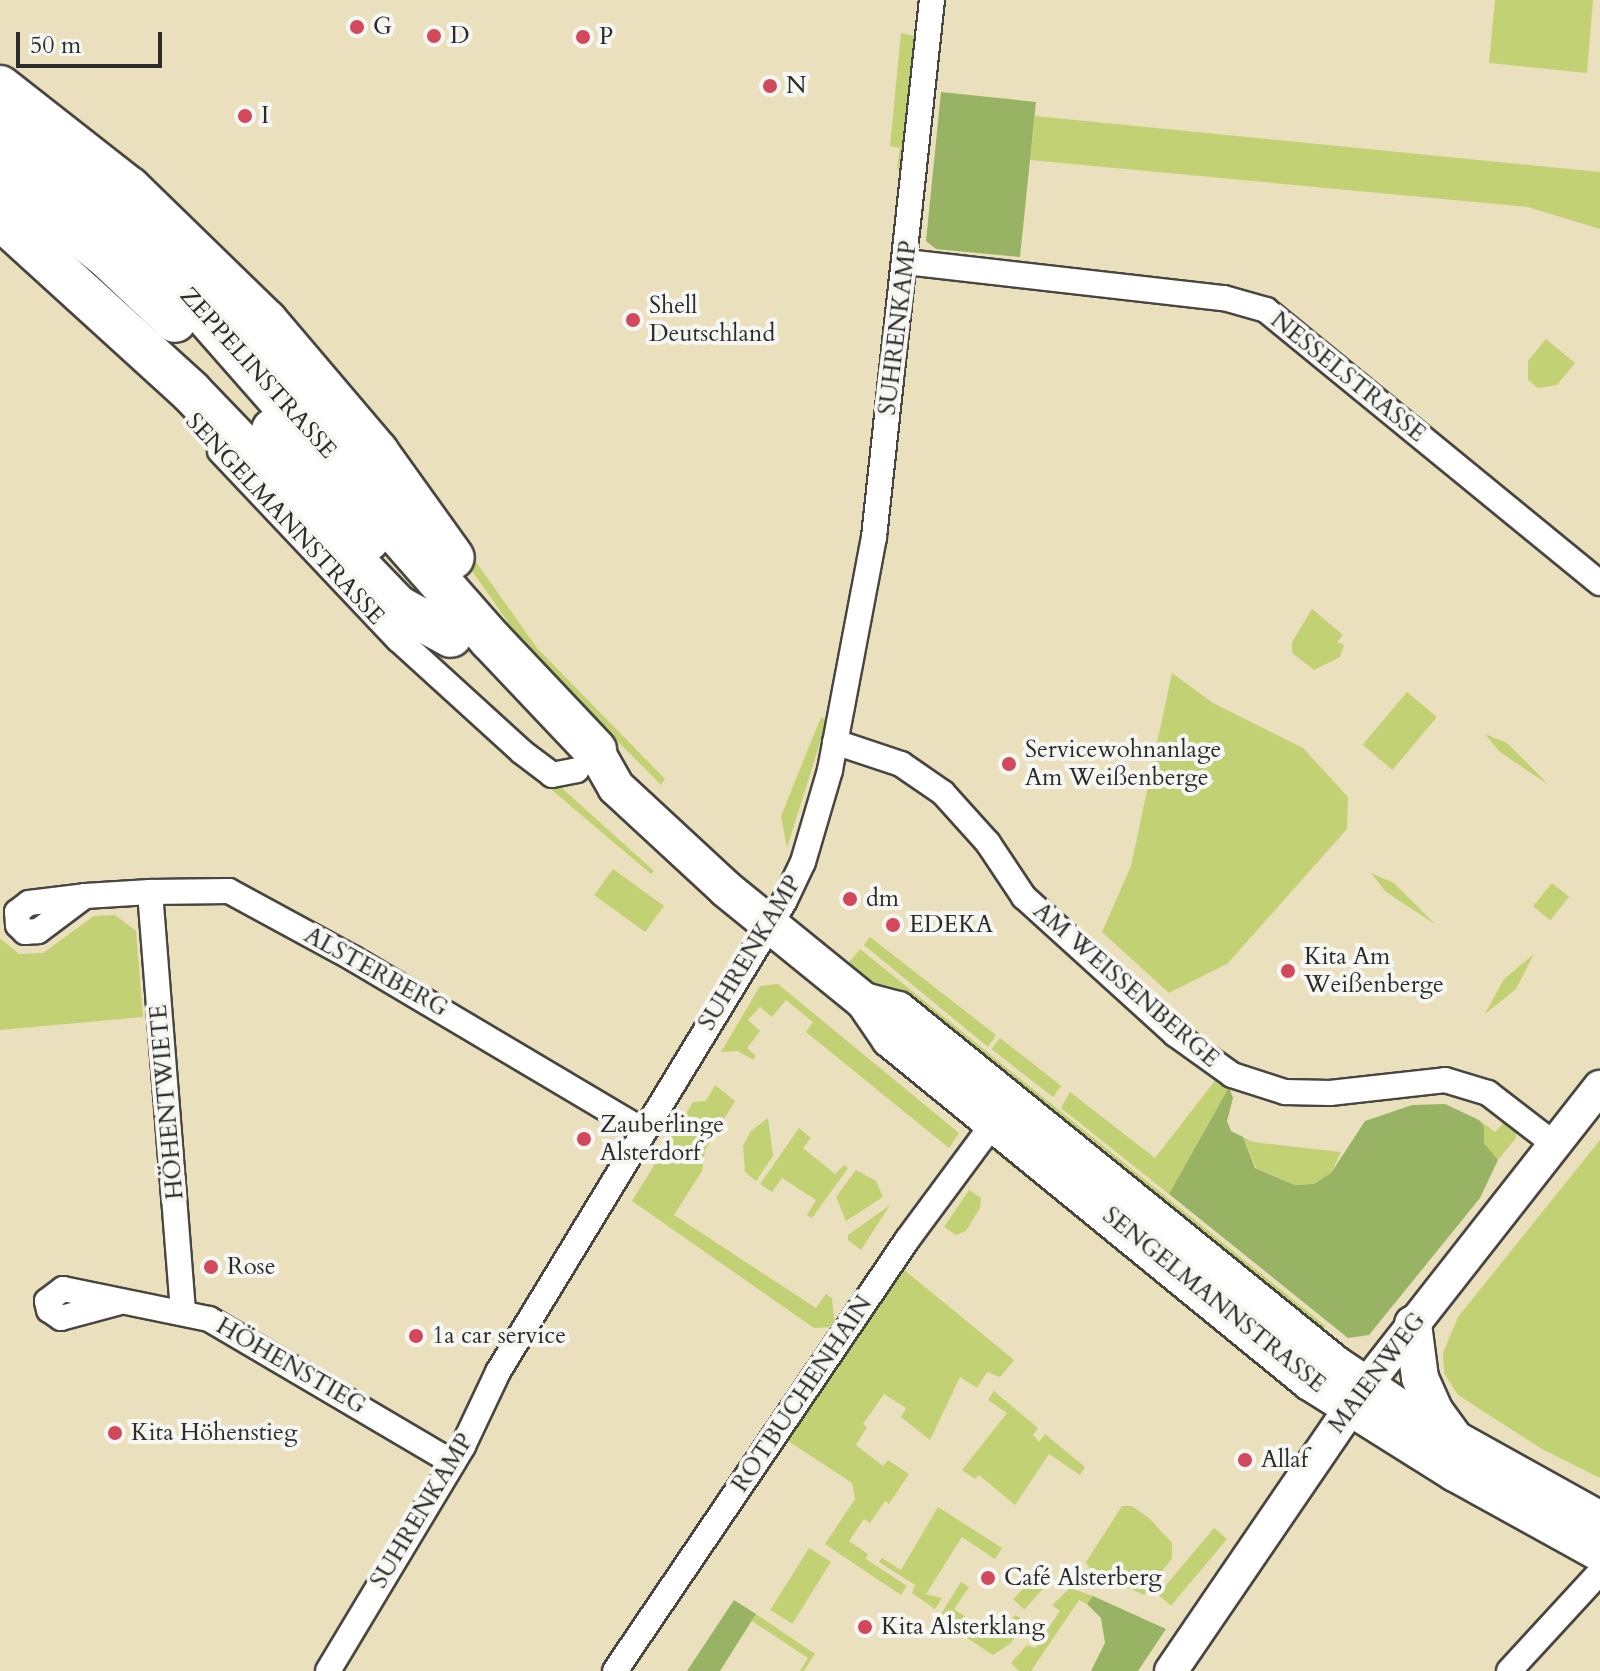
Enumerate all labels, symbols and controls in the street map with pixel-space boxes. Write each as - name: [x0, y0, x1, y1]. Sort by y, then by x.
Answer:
- place label: G: [373, 13, 392, 41]
- scale bar: [20, 16, 166, 66]
- marker: G: [348, 18, 366, 36]
- place label: D: [450, 22, 470, 50]
- place label: P: [599, 23, 613, 51]
- marker: D: [425, 27, 443, 45]
- marker: P: [574, 28, 592, 46]
- text: 50 m: [30, 29, 81, 62]
- place label: N: [786, 72, 806, 100]
- marker: N: [761, 77, 779, 95]
- place label: I: [261, 102, 269, 130]
- marker: I: [236, 107, 254, 125]
- street label: SUHRENKAMP: [873, 239, 923, 417]
- street label: ZEPPELINSTRASSE: [174, 281, 342, 465]
- place label: Shell Deutschland: [649, 292, 775, 348]
- street label: NESSELSTRASSE: [1265, 306, 1431, 448]
- marker: Shell Deutschland: [624, 311, 642, 329]
- street label: SENGELMANNSTRASSE: [180, 407, 390, 631]
- place label: Servicewohnanlage Am Weißenberge: [1025, 736, 1221, 792]
- marker: Servicewohnanlage Am Weißenberge: [1000, 755, 1018, 773]
- street label: SUHRENKAMP: [693, 870, 807, 1036]
- place label: dm: [866, 885, 899, 913]
- marker: dm: [841, 890, 859, 908]
- street label: AM WEISSENBERGE: [1027, 897, 1225, 1073]
- place label: EDEKA: [909, 911, 993, 939]
- marker: EDEKA: [884, 916, 902, 934]
- street label: ALSTERBERG: [299, 921, 453, 1023]
- place label: Kita Am Weißenberge: [1304, 943, 1444, 999]
- marker: Kita Am Weißenberge: [1279, 962, 1297, 980]
- street label: HÖHENTWIETE: [144, 1003, 190, 1201]
- place label: Zauberlinge Alsterdorf: [600, 1111, 724, 1167]
- marker: Zauberlinge Alsterdorf: [575, 1130, 593, 1148]
- street label: SENGELMANNSTRASSE: [1097, 1201, 1331, 1399]
- place label: Rose: [227, 1253, 276, 1281]
- marker: Rose: [202, 1258, 220, 1276]
- street label: ROTBUCHENHAIN: [726, 1290, 878, 1498]
- street label: MAIENWEG: [1322, 1307, 1432, 1439]
- street label: HÖHENSTIEG: [211, 1312, 371, 1420]
- place label: 1a car service: [432, 1322, 566, 1350]
- marker: 1a car service: [407, 1327, 425, 1345]
- place label: Kita Höhenstieg: [131, 1419, 297, 1447]
- marker: Kita Höhenstieg: [106, 1424, 124, 1442]
- street label: SUHRENKAMP: [365, 1428, 479, 1594]
- place label: Allaf: [1261, 1446, 1308, 1474]
- marker: Allaf: [1236, 1451, 1254, 1469]
- place label: Café Alsterberg: [1004, 1564, 1162, 1592]
- marker: Café Alsterberg: [979, 1569, 997, 1587]
- place label: Kita Alsterklang: [881, 1613, 1045, 1641]
- marker: Kita Alsterklang: [856, 1618, 874, 1636]

